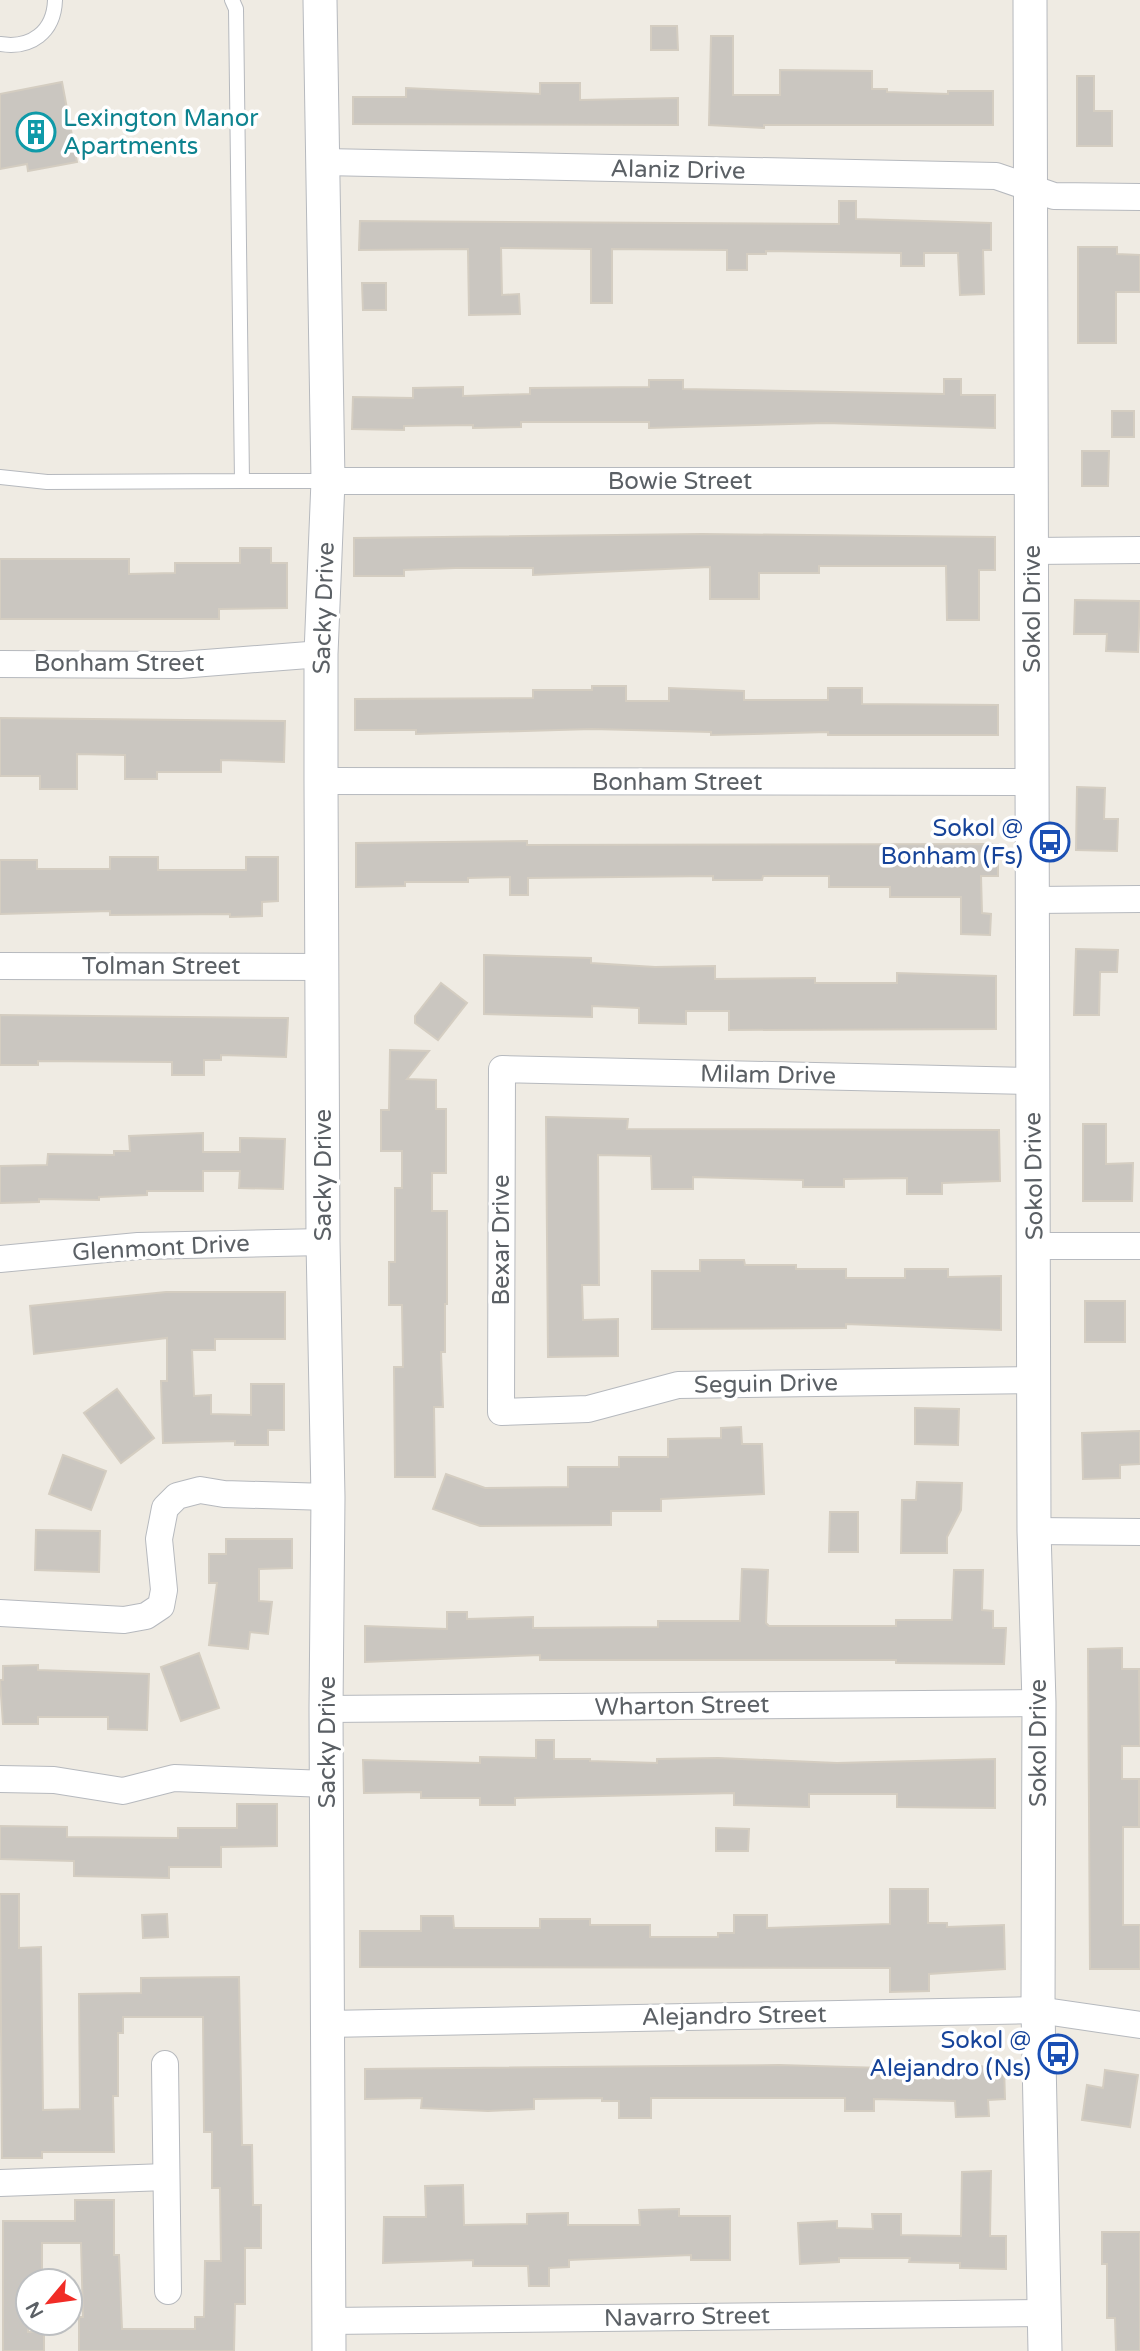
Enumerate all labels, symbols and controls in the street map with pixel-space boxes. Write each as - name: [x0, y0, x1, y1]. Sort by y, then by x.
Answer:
- place label: Lexington Manor Apartments: [63, 104, 259, 161]
- building icon: Lexington Manor Apartments: [15, 111, 57, 153]
- street label: Alaniz Drive: [610, 154, 746, 186]
- street label: Bowie Street: [608, 467, 752, 496]
- street label: Sacky Drive: [307, 541, 341, 675]
- street label: Sokol Drive: [1018, 545, 1047, 673]
- street label: Bonham Street: [34, 649, 204, 678]
- street label: Bonham Street: [592, 768, 762, 797]
- place label: Sokol @ Bonham (Fs): [881, 814, 1023, 871]
- bus stop icon: Sokol @ Bonham (Fs): [1029, 821, 1071, 863]
- street label: Tolman Street: [82, 952, 240, 981]
- street label: Milam Drive: [700, 1059, 836, 1091]
- street label: Sacky Drive: [309, 1109, 338, 1241]
- street label: Sokol Drive: [1018, 1112, 1050, 1240]
- street label: Bexar Drive: [487, 1175, 516, 1305]
- street label: Glenmont Drive: [71, 1229, 251, 1267]
- street label: Seguin Drive: [694, 1368, 838, 1400]
- street label: Sacky Drive: [313, 1676, 342, 1808]
- street label: Sokol Drive: [1024, 1679, 1053, 1807]
- street label: Wharton Street: [594, 1690, 770, 1722]
- street label: Alejandro Street: [641, 2000, 827, 2032]
- place label: Sokol @ Alejandro (Ns): [869, 2026, 1031, 2083]
- bus stop icon: Sokol @ Alejandro (Ns): [1037, 2033, 1079, 2075]
- north arrow: [14, 2267, 84, 2337]
- text: N: [22, 2298, 48, 2322]
- street label: Navarro Street: [604, 2301, 770, 2333]

